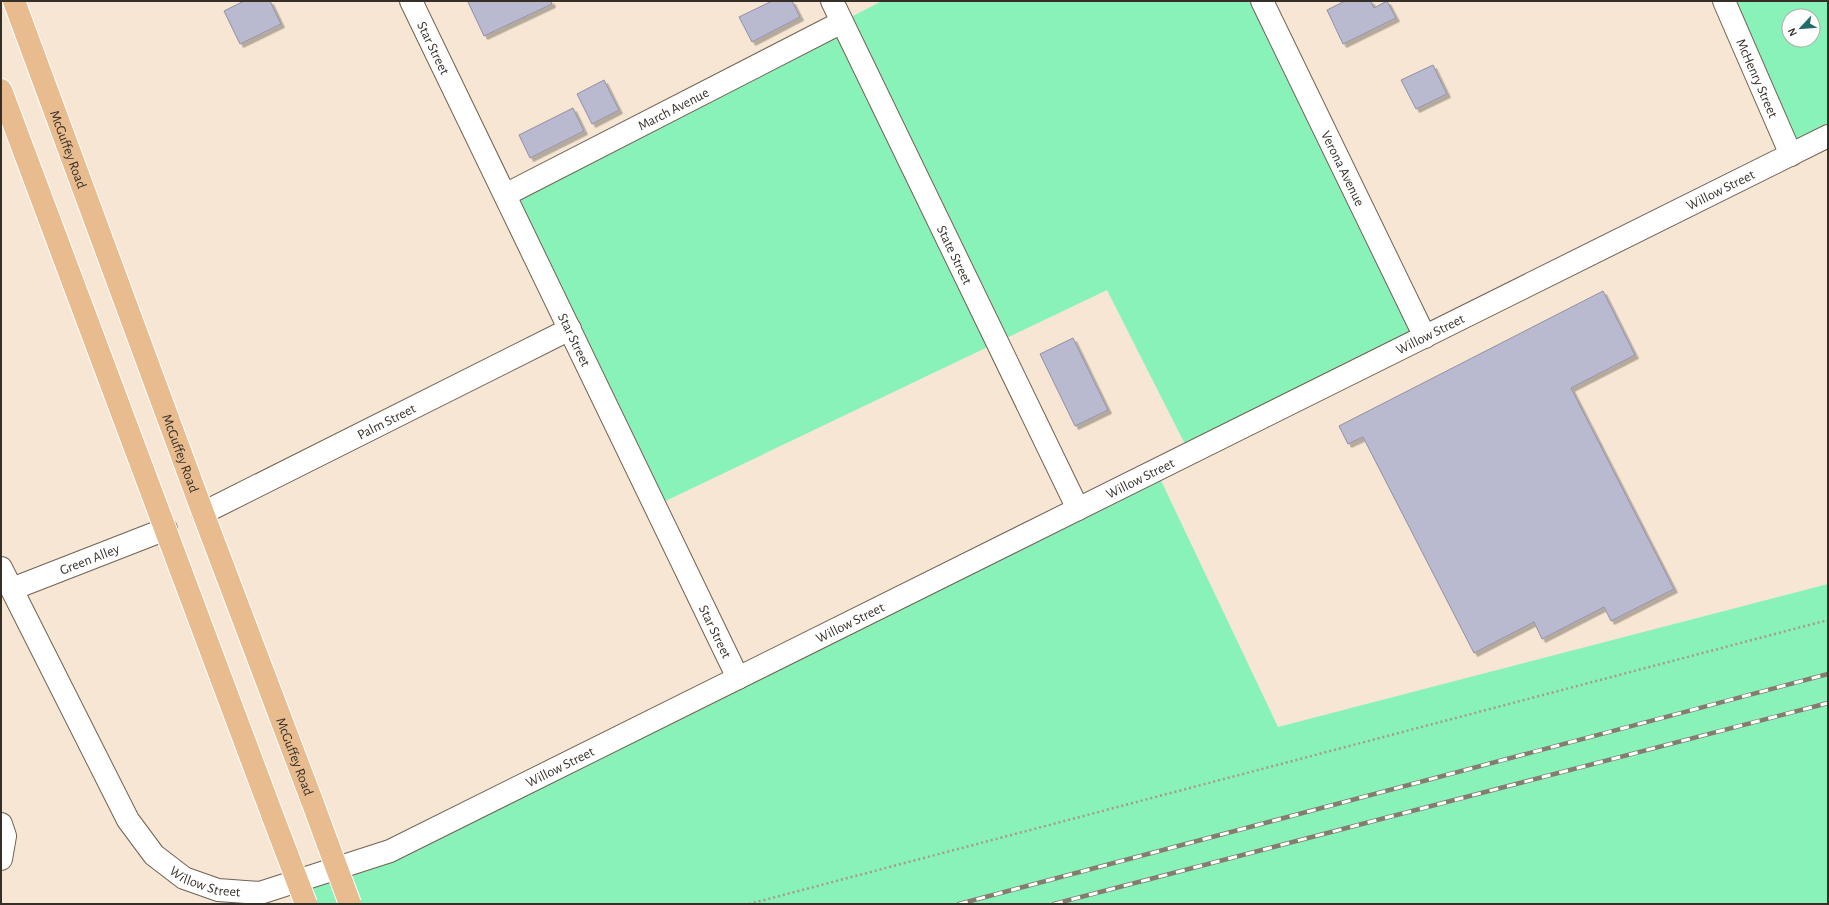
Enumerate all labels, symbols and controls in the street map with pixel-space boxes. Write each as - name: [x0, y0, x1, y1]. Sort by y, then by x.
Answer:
- north arrow: [1781, 8, 1821, 48]
- street label: Star Street: [414, 19, 452, 78]
- text: N: [1786, 26, 1799, 38]
- street label: McHenry Street: [1733, 37, 1780, 120]
- street label: March Avenue: [636, 86, 711, 134]
- street label: McGuffey Road: [47, 109, 89, 191]
- street label: Verona Avenue: [1318, 129, 1366, 209]
- street label: Willow Street: [1684, 167, 1758, 213]
- street label: State Street: [934, 224, 974, 287]
- street label: Star Street: [555, 311, 593, 369]
- street label: Willow Street: [1394, 312, 1467, 358]
- street label: Palm Street: [355, 401, 419, 442]
- street label: McGuffey Road: [159, 413, 201, 494]
- street label: Willow Street: [1104, 456, 1177, 502]
- street label: Green Alley: [58, 542, 121, 578]
- street label: Willow Street: [814, 600, 887, 646]
- street label: Star Street: [696, 603, 734, 661]
- street label: McGuffey Road: [273, 716, 315, 798]
- street label: Willow Street: [524, 744, 597, 790]
- street label: Willow Street: [167, 864, 241, 900]

